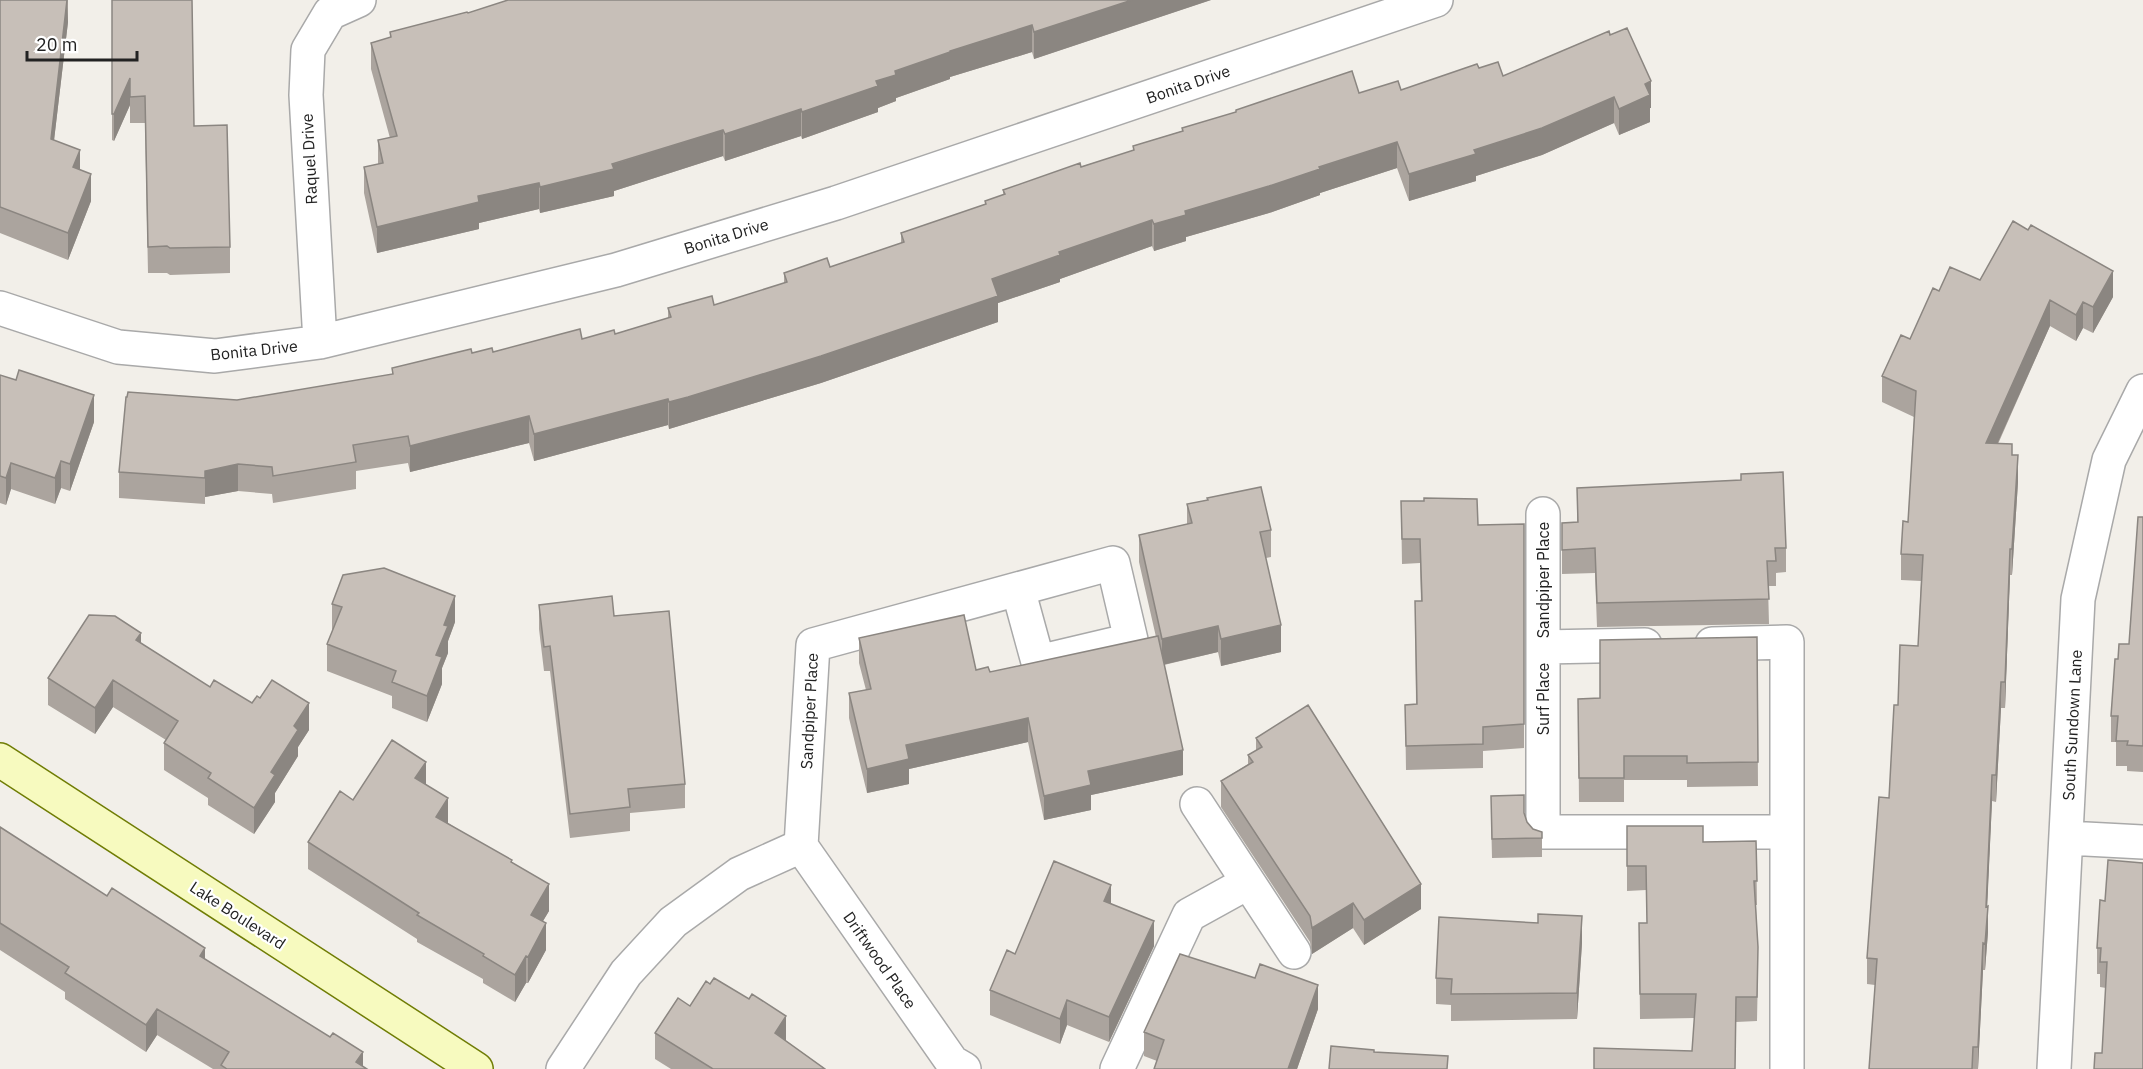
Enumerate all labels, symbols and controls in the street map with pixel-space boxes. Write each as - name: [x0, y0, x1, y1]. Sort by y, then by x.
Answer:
- scale bar: [27, 24, 136, 62]
- text: 20 m: [36, 33, 78, 56]
- street label: Bonita Drive: [1143, 60, 1233, 108]
- street label: Raquel Drive: [297, 113, 321, 205]
- street label: Bonita Drive: [681, 214, 771, 258]
- street label: Bonita Drive: [209, 335, 299, 365]
- street label: Sandpiper Place: [1533, 522, 1553, 638]
- street label: South Sundown Lane: [2058, 649, 2086, 801]
- street label: Sandpiper Place: [796, 652, 822, 770]
- street label: Surf Place: [1533, 662, 1553, 735]
- street label: Lake Boulevard: [186, 877, 290, 953]
- street label: Driftwood Place: [839, 908, 921, 1013]

